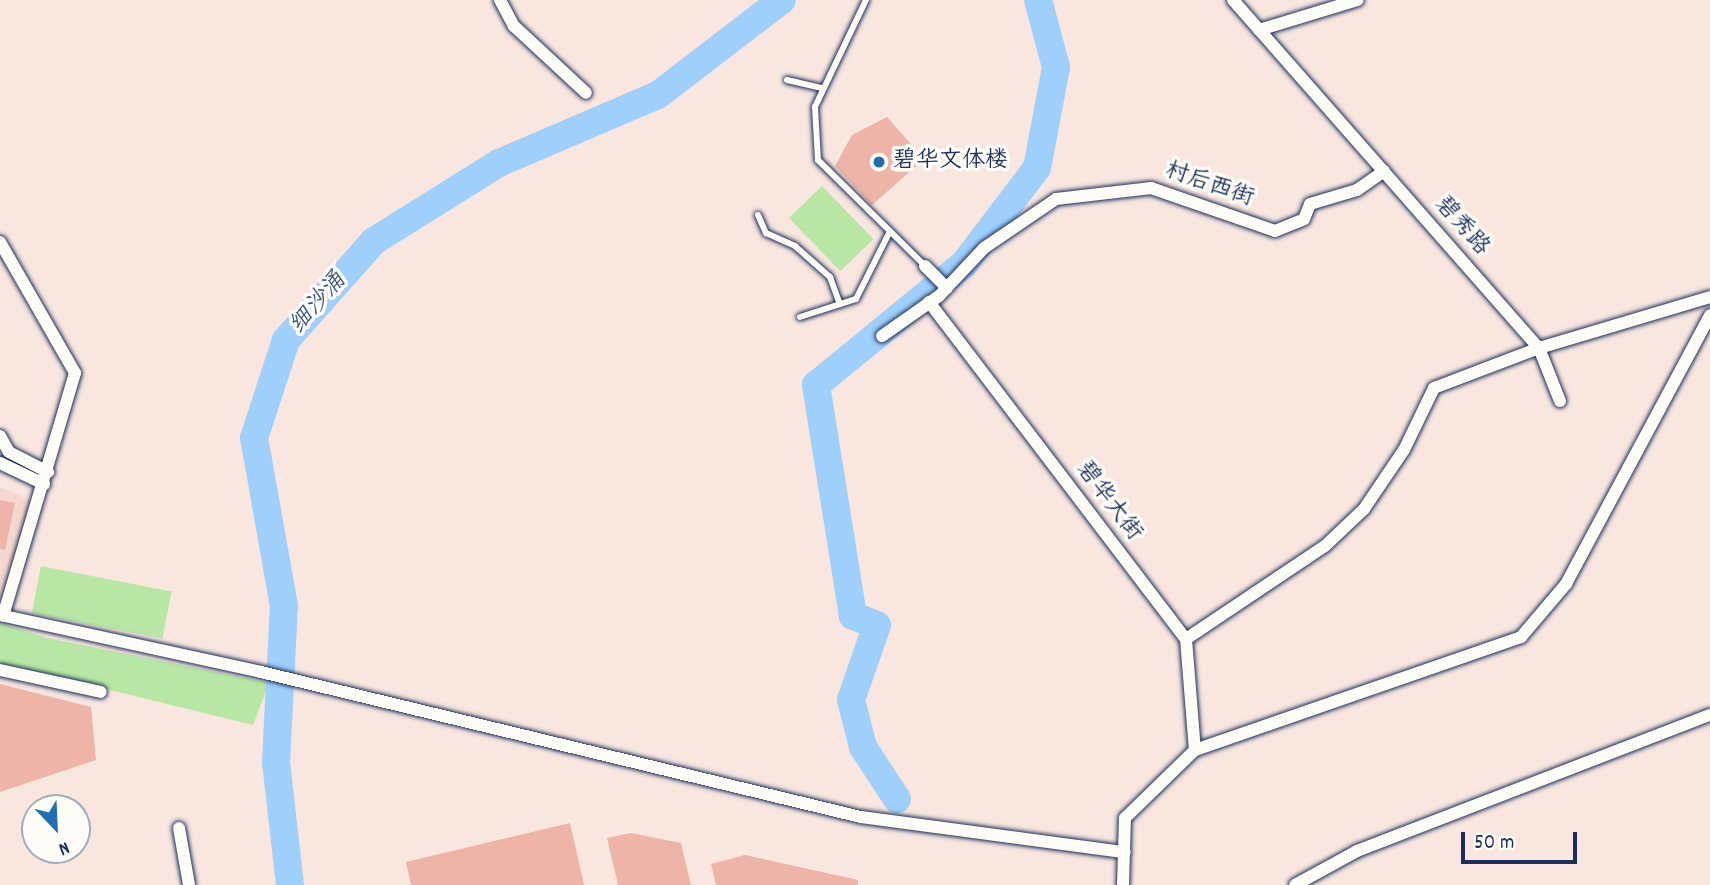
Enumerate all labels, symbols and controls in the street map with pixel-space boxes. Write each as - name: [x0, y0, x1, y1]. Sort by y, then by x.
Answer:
- place label: 碧华文体楼: [893, 148, 1008, 176]
- marker: 碧华文体楼: [871, 154, 887, 170]
- street label: 村后西街: [1161, 158, 1257, 214]
- street label: 碧秀路: [1428, 192, 1494, 262]
- water label: 细沙涌: [285, 267, 353, 341]
- street label: 碧华大街: [1069, 457, 1147, 547]
- north arrow: [21, 794, 91, 864]
- scale bar: [1465, 818, 1580, 862]
- text: 50 m: [1474, 829, 1514, 859]
- text: N: [54, 833, 73, 861]

